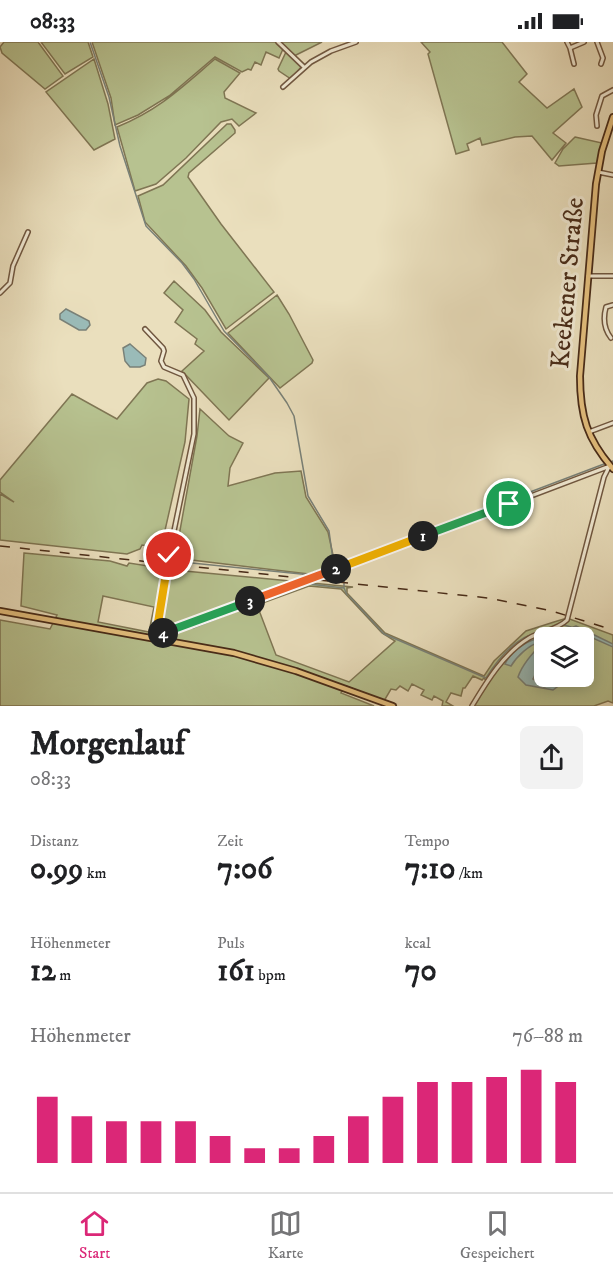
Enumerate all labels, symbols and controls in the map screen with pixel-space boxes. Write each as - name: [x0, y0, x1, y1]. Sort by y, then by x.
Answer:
- text: 08:33: [30, 8, 75, 35]
- street label: Keekener Straße: [544, 196, 592, 370]
- pin: [483, 478, 534, 529]
- icon: arrive: [492, 487, 525, 520]
- pin: 1: [408, 521, 438, 551]
- text: 1: [420, 526, 426, 546]
- pin: [143, 529, 194, 580]
- icon: check: [152, 538, 185, 571]
- pin: 2: [321, 554, 351, 584]
- text: 2: [332, 559, 340, 579]
- pin: 3: [235, 586, 265, 616]
- text: 3: [247, 591, 253, 611]
- pin: 4: [148, 618, 178, 648]
- text: 4: [158, 623, 168, 643]
- map controls: [534, 627, 594, 687]
- button: layers: [534, 627, 594, 687]
- text: Morgenlauf: [30, 724, 185, 765]
- button: share: [520, 726, 583, 789]
- text: 08:33: [30, 767, 71, 792]
- text: Distanz: [30, 831, 79, 851]
- text: Zeit: [217, 831, 243, 851]
- text: Tempo: [405, 831, 450, 851]
- text: 0.99: [30, 851, 83, 888]
- text: 7:06: [217, 851, 273, 888]
- text: 7:10: [405, 851, 455, 888]
- text: km: [83, 863, 107, 883]
- text: /km: [455, 863, 483, 883]
- text: Höhenmeter: [30, 933, 111, 953]
- text: Puls: [217, 933, 245, 953]
- text: kcal: [405, 933, 431, 953]
- text: 12: [30, 953, 56, 990]
- text: 161: [217, 953, 255, 990]
- text: 70: [405, 953, 437, 990]
- text: m: [56, 965, 71, 985]
- text: bpm: [255, 965, 286, 985]
- text: Höhenmeter: [30, 1024, 131, 1049]
- text: 76–88 m: [512, 1024, 583, 1049]
- tab: Start: [78, 1207, 111, 1263]
- tab: Karte: [268, 1207, 303, 1263]
- tab: Gespeichert: [460, 1207, 535, 1263]

